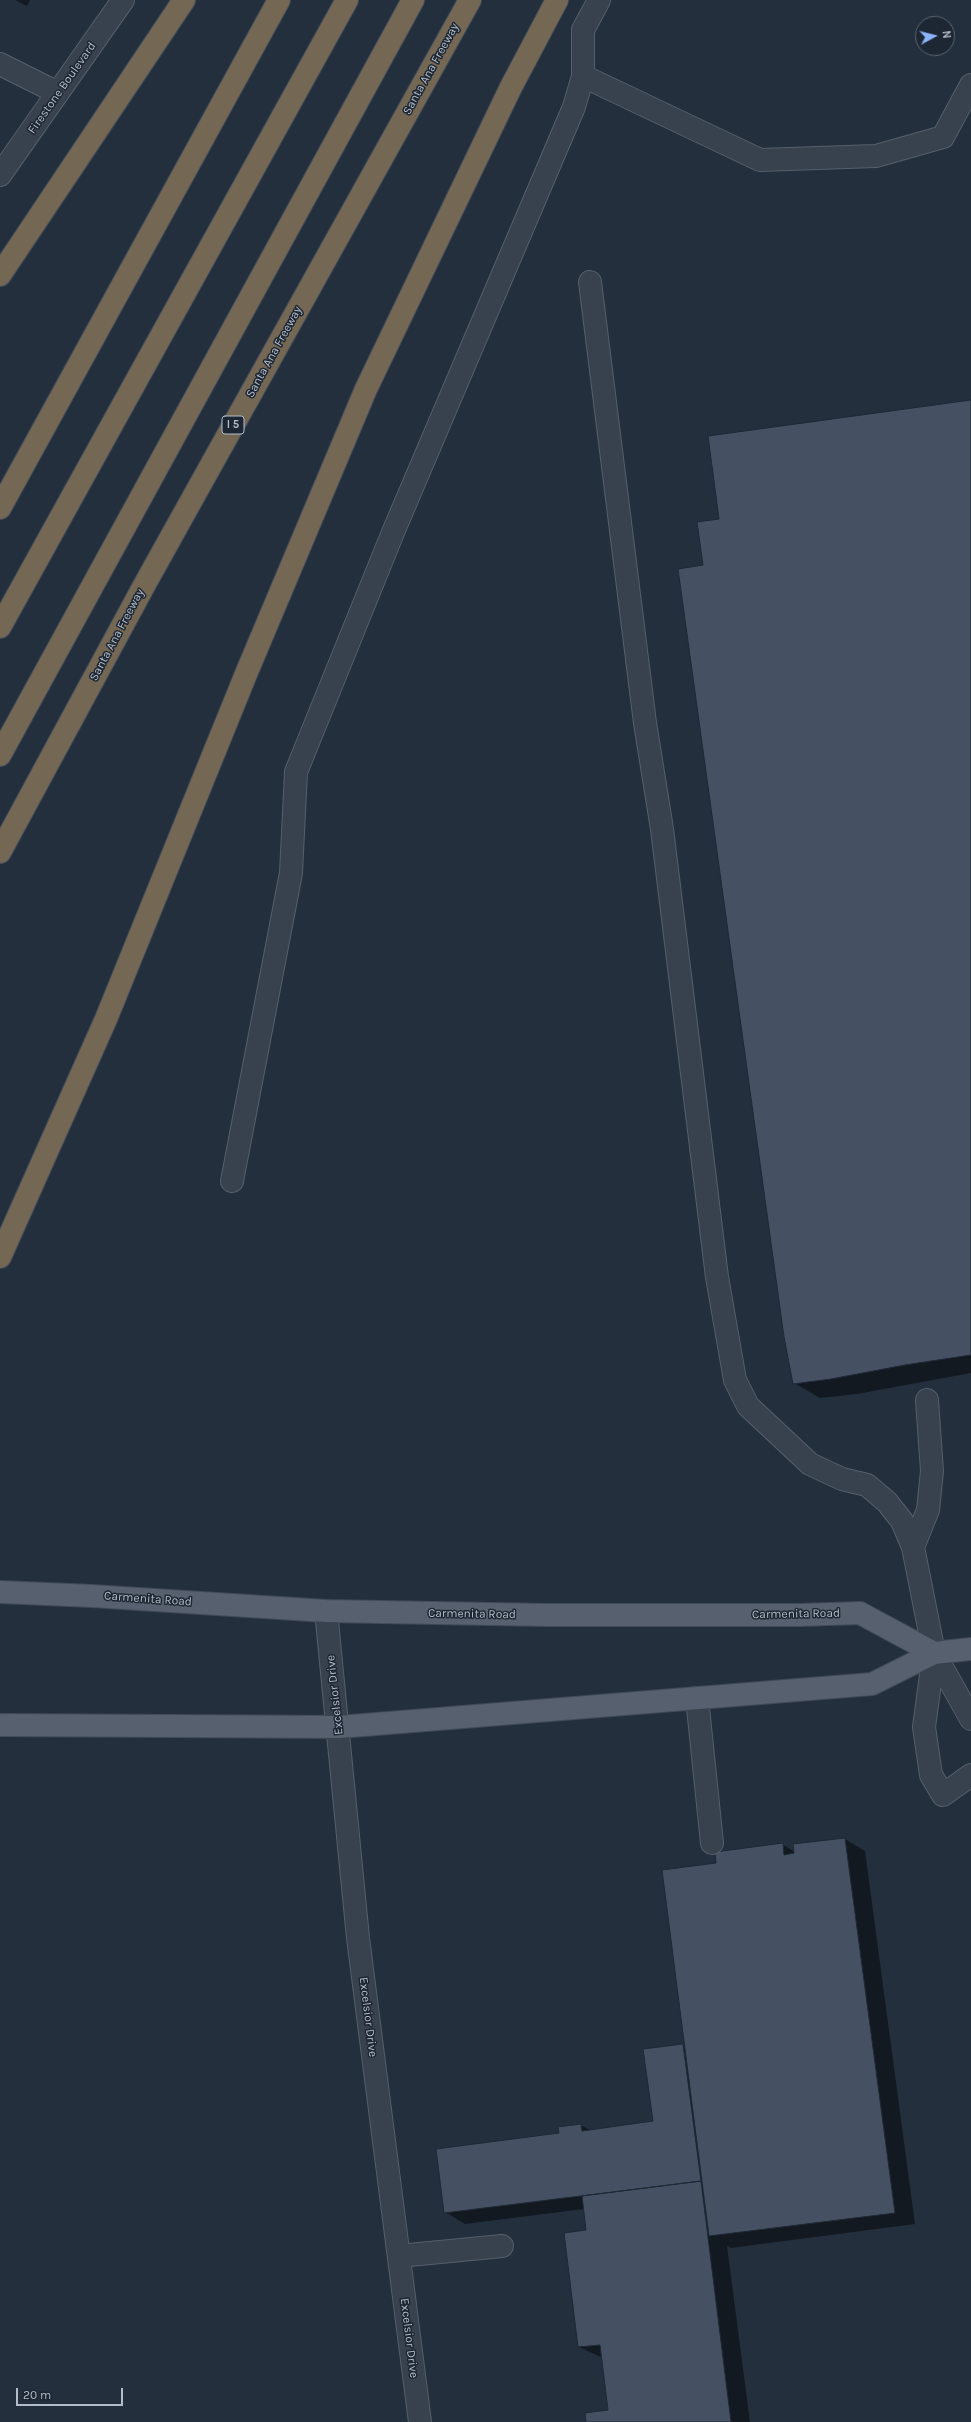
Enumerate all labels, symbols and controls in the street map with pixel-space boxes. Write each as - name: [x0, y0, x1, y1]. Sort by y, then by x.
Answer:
- north arrow: [915, 16, 955, 56]
- street label: Santa Ana Freeway: [400, 21, 462, 117]
- text: N: [939, 30, 953, 39]
- street label: Firestone Boulevard: [25, 39, 99, 137]
- street label: Santa Ana Freeway: [243, 304, 305, 400]
- road number: I 5: [222, 416, 244, 434]
- street label: Santa Ana Freeway: [87, 586, 147, 684]
- street label: Carmenita Road: [104, 1589, 192, 1609]
- street label: Carmenita Road: [428, 1606, 516, 1622]
- street label: Carmenita Road: [752, 1606, 840, 1622]
- street label: Excelsior Drive: [324, 1654, 346, 1736]
- street label: Excelsior Drive: [356, 1976, 380, 2058]
- street label: Excelsior Drive: [397, 2297, 421, 2379]
- scale bar: [18, 2380, 125, 2406]
- text: 20 m: [23, 2388, 51, 2402]

